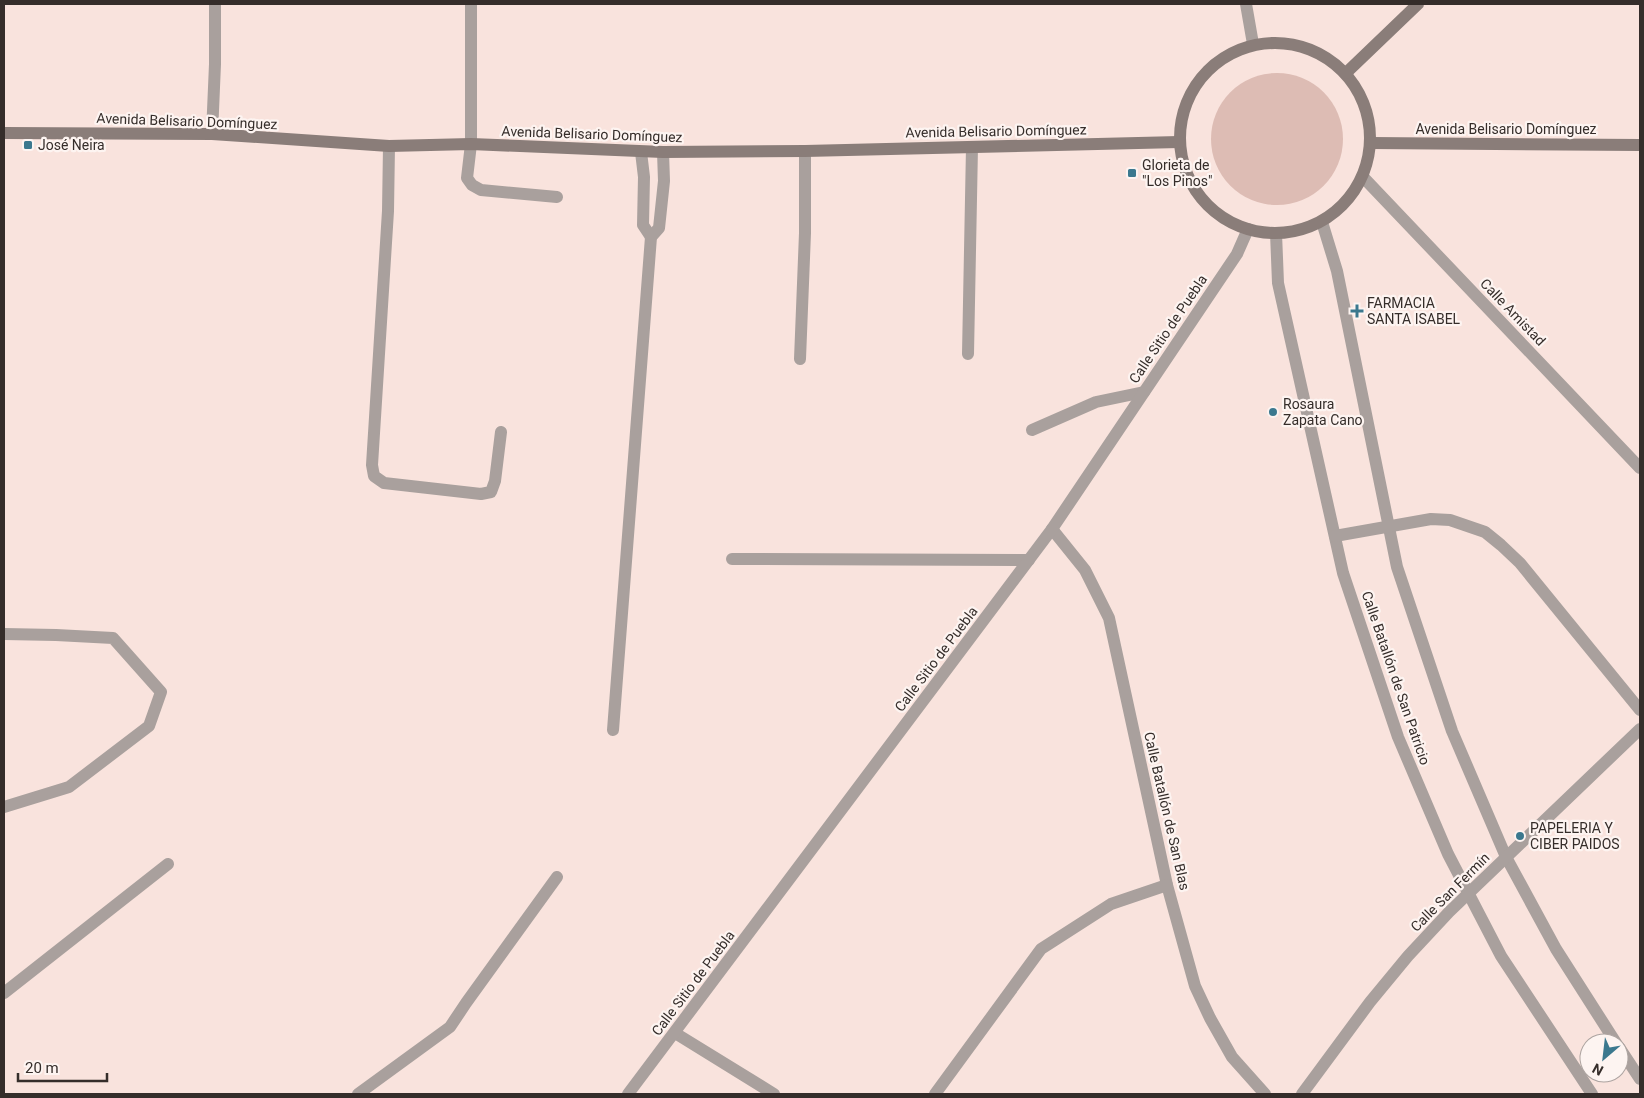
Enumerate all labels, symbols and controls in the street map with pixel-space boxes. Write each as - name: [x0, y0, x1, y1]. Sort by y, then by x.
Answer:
- street label: Avenida Belisario Domínguez: [96, 110, 278, 132]
- street label: Avenida Belisario Domínguez: [905, 121, 1087, 141]
- street label: Avenida Belisario Domínguez: [1415, 121, 1597, 137]
- street label: Avenida Belisario Domínguez: [501, 123, 683, 145]
- place label: José Neira: [38, 137, 105, 153]
- marker: José Neira: [22, 139, 34, 151]
- place label: Glorieta de "Los Pinos": [1142, 157, 1212, 189]
- marker: Glorieta de "Los Pinos": [1126, 167, 1138, 179]
- street label: Calle Sitio de Puebla: [1126, 272, 1210, 386]
- street label: Calle Amistad: [1477, 275, 1549, 349]
- place label: FARMACIA SANTA ISABEL: [1367, 295, 1461, 327]
- marker: FARMACIA SANTA ISABEL: [1351, 305, 1363, 317]
- place label: Rosaura Zapata Cano: [1283, 396, 1363, 428]
- marker: Rosaura Zapata Cano: [1267, 406, 1279, 418]
- street label: Calle Batallón de San Patricio: [1359, 589, 1433, 767]
- street label: Calle Sitio de Puebla: [891, 603, 981, 715]
- street label: Calle Batallón de San Blas: [1141, 730, 1193, 892]
- place label: PAPELERIA Y CIBER PAIDOS: [1530, 820, 1620, 852]
- marker: PAPELERIA Y CIBER PAIDOS: [1514, 830, 1526, 842]
- street label: Calle San Fermín: [1407, 849, 1493, 935]
- street label: Calle Sitio de Puebla: [648, 927, 738, 1039]
- north arrow: [1579, 1033, 1629, 1083]
- scale bar: [18, 1050, 106, 1082]
- text: 20 m: [25, 1059, 59, 1077]
- text: N: [1590, 1060, 1606, 1079]

